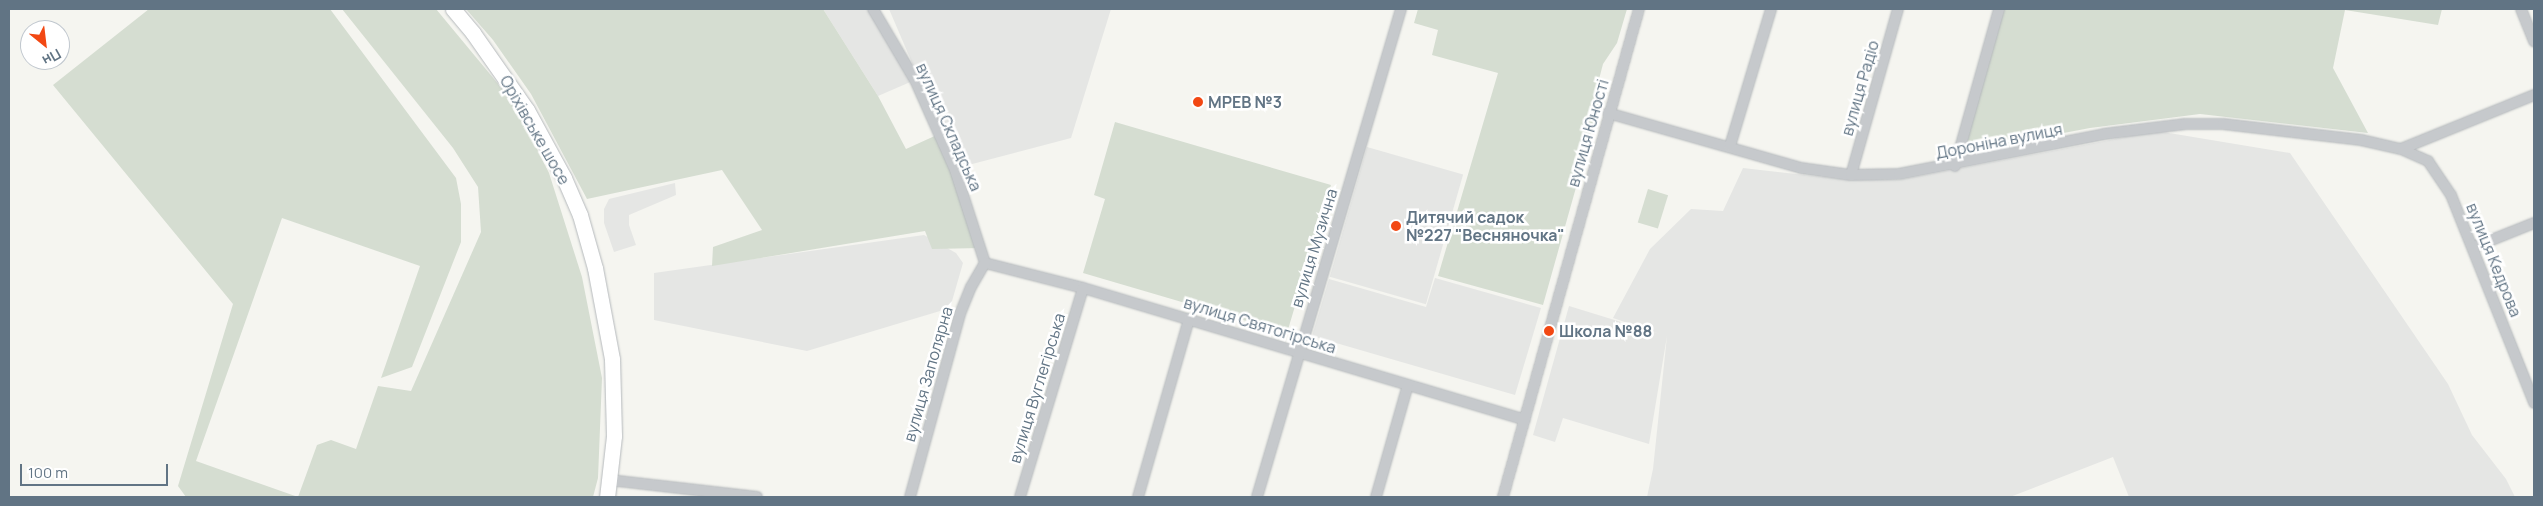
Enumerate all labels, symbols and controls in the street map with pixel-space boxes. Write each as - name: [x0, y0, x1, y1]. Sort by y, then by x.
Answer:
- north arrow: [20, 20, 70, 70]
- street label: вулиця Радіо: [1837, 38, 1883, 138]
- text: Пн: [39, 45, 65, 71]
- street label: вулиця Складська: [912, 60, 986, 194]
- street label: Оріхівське шосе: [496, 72, 574, 188]
- street label: вулиця Юності: [1563, 77, 1613, 189]
- place label: МРЕВ №3: [1208, 92, 1282, 112]
- marker: МРЕВ №3: [1192, 96, 1204, 108]
- street label: Дороніна вулиця: [1934, 119, 2064, 163]
- street label: вулиця Музична: [1287, 186, 1341, 310]
- street label: вулиця Кедрова: [2462, 200, 2526, 320]
- place label: Дитячий садок №227 "Весняночка": [1406, 207, 1565, 245]
- marker: Дитячий садок №227 "Весняночка": [1390, 220, 1402, 232]
- street label: вулиця Святогірська: [1182, 293, 1338, 357]
- street label: вулиця Заполярна: [900, 304, 956, 444]
- street label: вулиця Вуглегірська: [1005, 311, 1069, 465]
- place label: Школа №88: [1559, 321, 1652, 341]
- marker: Школа №88: [1543, 325, 1555, 337]
- scale bar: [22, 454, 170, 486]
- text: 100 m: [28, 462, 68, 483]

